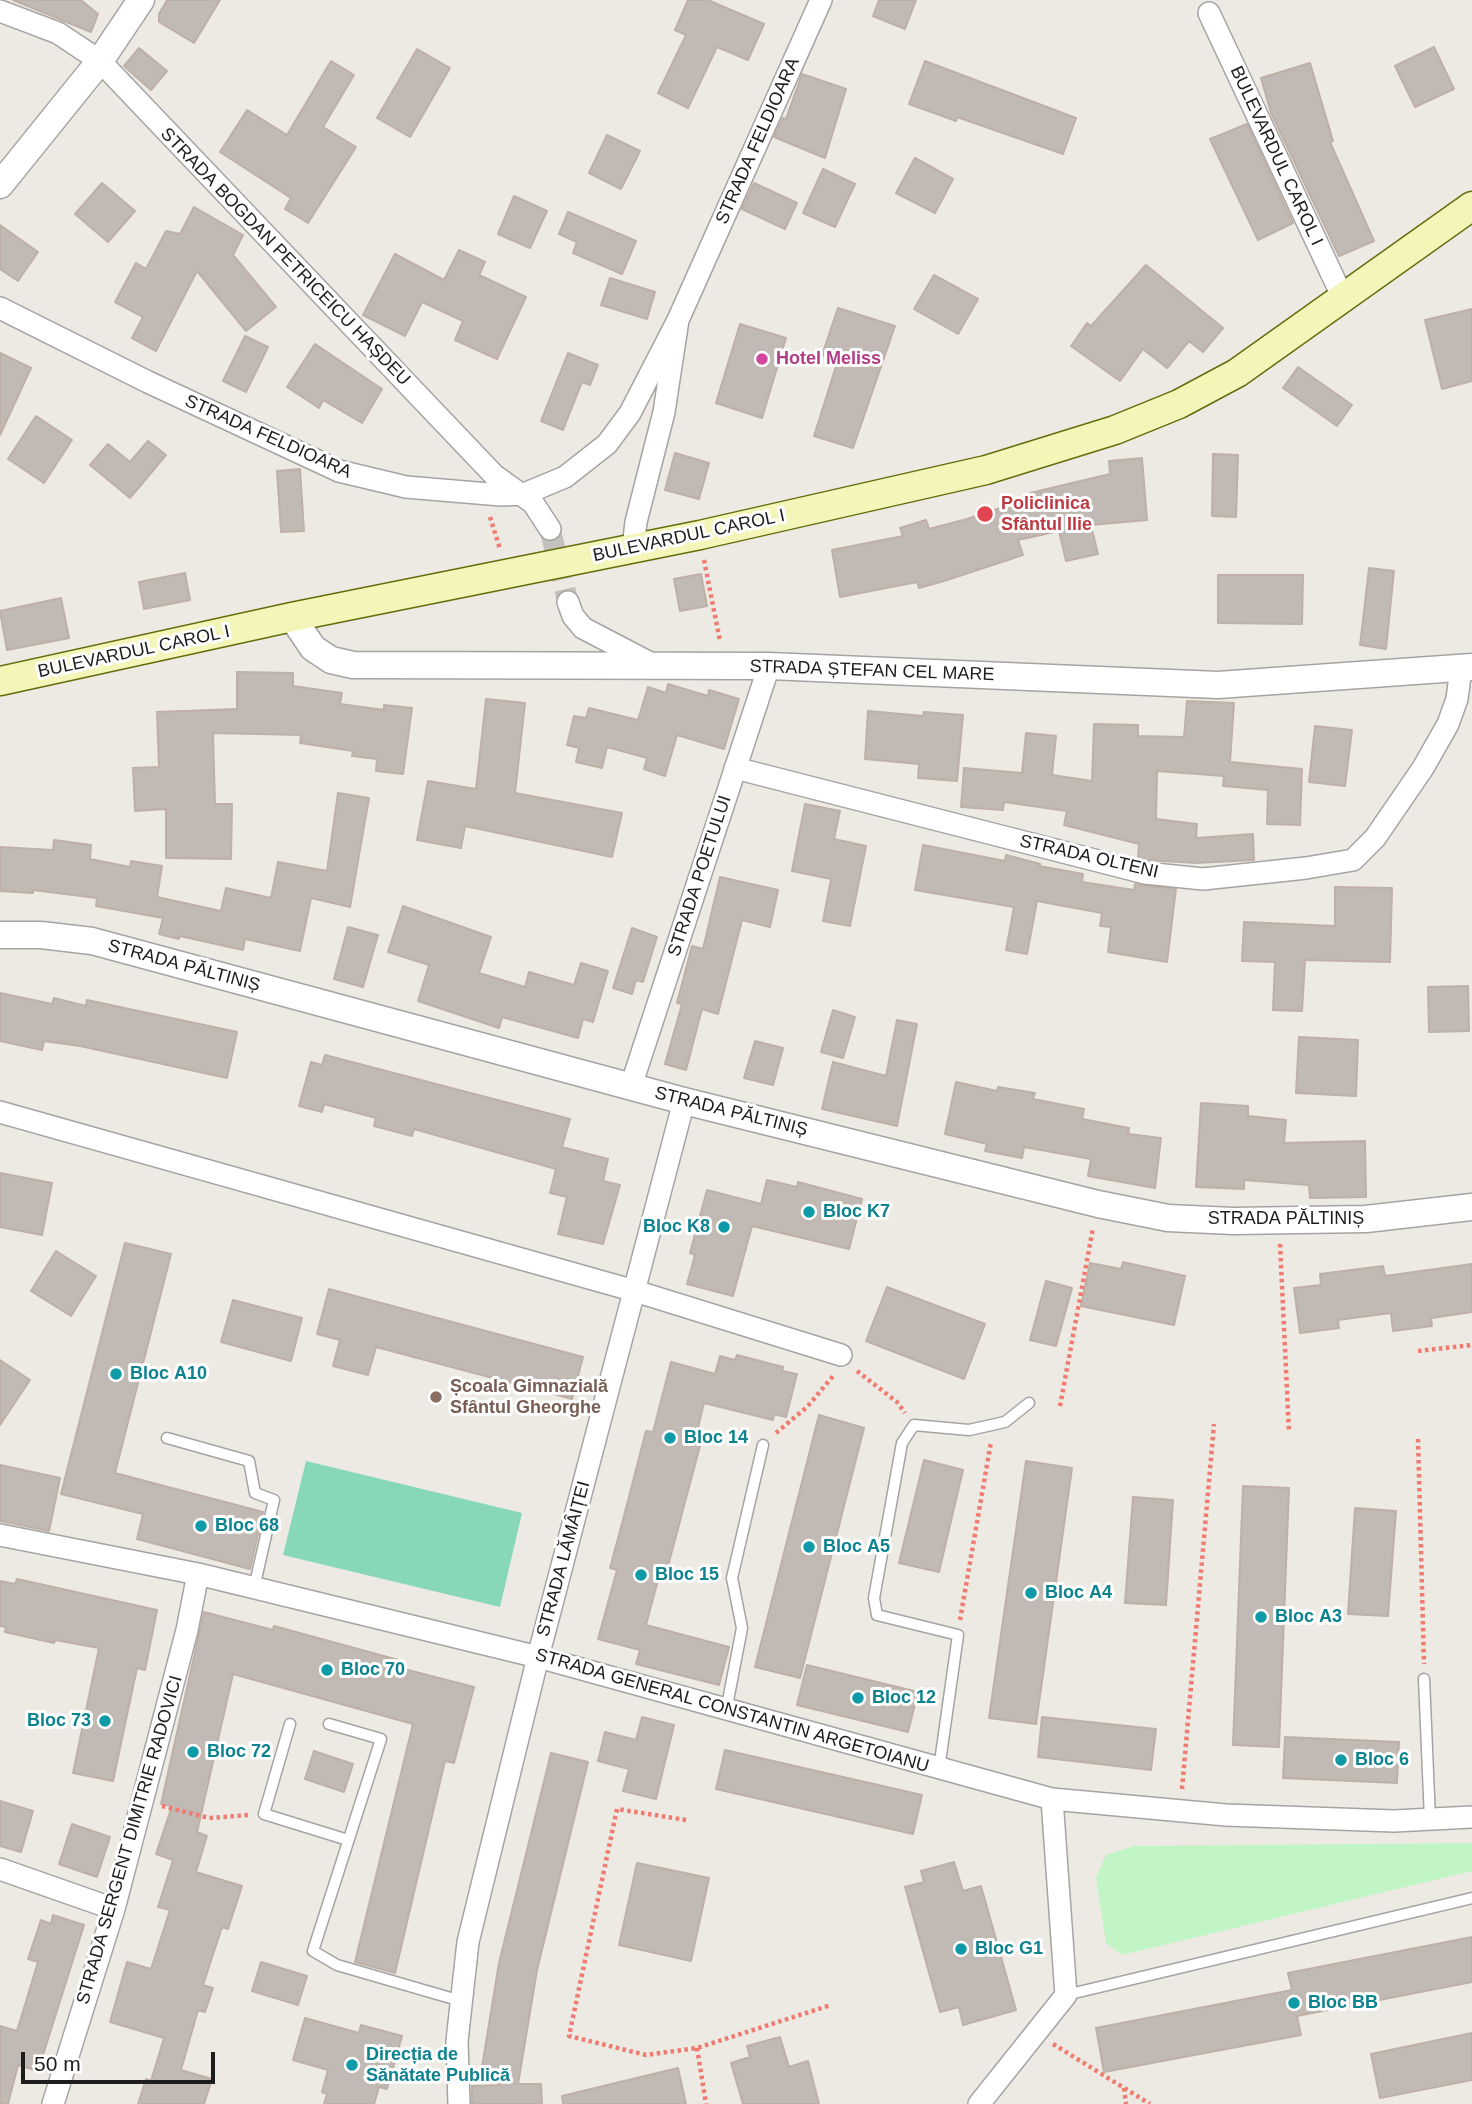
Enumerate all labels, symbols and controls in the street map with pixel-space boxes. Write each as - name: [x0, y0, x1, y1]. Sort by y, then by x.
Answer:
- street label: STRADA FELDIOARA: [712, 54, 804, 228]
- street label: BULEVARDUL CAROL I: [1225, 63, 1327, 249]
- street label: STRADA BOGDAN PETRICEICU HAȘDEU: [156, 124, 414, 390]
- place label: Hotel Meliss: [776, 348, 881, 370]
- marker: Hotel Meliss: [754, 351, 770, 367]
- street label: STRADA FELDIOARA: [181, 391, 355, 483]
- place label: Policlinica Sfântul Ilie: [1001, 493, 1092, 536]
- marker: Policlinica Sfântul Ilie: [975, 504, 995, 524]
- street label: BULEVARDUL CAROL I: [591, 505, 787, 567]
- street label: BULEVARDUL CAROL I: [36, 621, 232, 683]
- street label: STRADA ȘTEFAN CEL MARE: [749, 656, 995, 686]
- street label: STRADA POETULUI: [664, 793, 736, 959]
- street label: STRADA OLTENI: [1018, 831, 1160, 883]
- street label: STRADA PĂLTINIȘ: [106, 935, 262, 997]
- street label: STRADA PĂLTINIȘ: [652, 1083, 810, 1141]
- place label: Bloc K7: [823, 1201, 890, 1223]
- marker: Bloc K7: [801, 1204, 817, 1220]
- street label: STRADA PĂLTINIȘ: [1208, 1208, 1364, 1230]
- place label: Bloc K8: [643, 1216, 710, 1238]
- marker: Bloc K8: [716, 1219, 732, 1235]
- place label: Bloc A10: [130, 1363, 207, 1385]
- marker: Bloc A10: [108, 1366, 124, 1382]
- place label: Școala Gimnazială Sfântul Gheorghe: [450, 1376, 608, 1418]
- marker: Școala Gimnazială Sfântul Gheorghe: [428, 1389, 444, 1405]
- place label: Bloc 14: [684, 1427, 748, 1449]
- marker: Bloc 14: [662, 1430, 678, 1446]
- street label: STRADA LĂMÂIȚEI: [533, 1479, 595, 1639]
- place label: Bloc 68: [215, 1515, 279, 1537]
- marker: Bloc 68: [193, 1518, 209, 1534]
- place label: Bloc A5: [823, 1536, 890, 1558]
- marker: Bloc A5: [801, 1539, 817, 1555]
- place label: Bloc 15: [655, 1564, 719, 1586]
- marker: Bloc 15: [633, 1567, 649, 1583]
- place label: Bloc A4: [1045, 1582, 1112, 1604]
- marker: Bloc A4: [1023, 1585, 1039, 1601]
- place label: Bloc A3: [1275, 1606, 1342, 1628]
- marker: Bloc A3: [1253, 1609, 1269, 1625]
- street label: STRADA GENERAL CONSTANTIN ARGETOIANU: [533, 1644, 931, 1778]
- place label: Bloc 70: [341, 1659, 405, 1681]
- marker: Bloc 70: [319, 1662, 335, 1678]
- street label: STRADA SERGENT DIMITRIE RADOVICI: [73, 1673, 187, 2007]
- place label: Bloc 12: [872, 1687, 936, 1709]
- marker: Bloc 12: [850, 1690, 866, 1706]
- place label: Bloc 73: [27, 1710, 91, 1732]
- marker: Bloc 73: [97, 1713, 113, 1729]
- place label: Bloc 72: [207, 1741, 271, 1763]
- marker: Bloc 72: [185, 1744, 201, 1760]
- place label: Bloc 6: [1355, 1749, 1409, 1771]
- marker: Bloc 6: [1333, 1752, 1349, 1768]
- place label: Bloc G1: [975, 1938, 1043, 1960]
- marker: Bloc G1: [953, 1941, 969, 1957]
- place label: Bloc BB: [1308, 1992, 1378, 2014]
- marker: Bloc BB: [1286, 1995, 1302, 2011]
- scale bar: [24, 2038, 219, 2082]
- place label: Direcția de Sănătate Publică: [366, 2044, 510, 2086]
- text: 50 m: [34, 2052, 81, 2075]
- marker: Direcția de Sănătate Publică: [344, 2057, 360, 2073]

